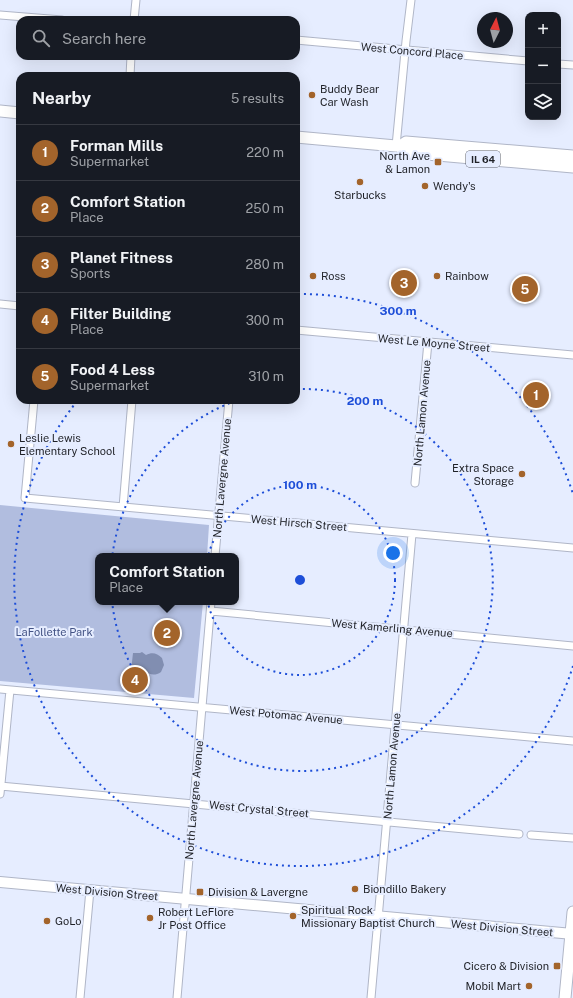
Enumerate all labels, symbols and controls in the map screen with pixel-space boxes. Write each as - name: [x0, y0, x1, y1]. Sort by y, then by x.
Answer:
- north arrow: [477, 12, 513, 48]
- map controls: [525, 12, 561, 120]
- button: +: [525, 12, 561, 48]
- search box: [16, 16, 300, 60]
- icon: search: [30, 27, 52, 49]
- text: Search here: [62, 30, 146, 47]
- street label: West Concord Place: [360, 41, 464, 61]
- button: −: [525, 48, 561, 84]
- place label: Buddy Bear Car Wash: [320, 83, 379, 108]
- button: layers: [525, 84, 561, 120]
- text: Nearby: [32, 88, 91, 108]
- marker: Buddy Bear Car Wash: [307, 90, 317, 100]
- text: 5 results: [231, 91, 284, 106]
- text: Forman Mills: [70, 137, 163, 154]
- text: 1: [42, 145, 48, 160]
- text: 220 m: [246, 145, 284, 160]
- place label: North Ave & Lamon: [379, 150, 430, 175]
- road number: IL 64: [466, 151, 500, 167]
- text: Supermarket: [70, 154, 149, 169]
- marker: North Ave & Lamon: [433, 157, 443, 167]
- marker: Starbucks: [355, 177, 365, 187]
- place label: Wendy's: [433, 180, 476, 192]
- marker: Wendy's: [420, 181, 430, 191]
- place label: Starbucks: [334, 189, 387, 201]
- text: Comfort Station: [70, 193, 185, 210]
- text: 2: [41, 201, 49, 216]
- text: 250 m: [246, 201, 284, 216]
- text: Place: [70, 210, 104, 225]
- text: Planet Fitness: [70, 249, 173, 266]
- text: 3: [41, 257, 49, 272]
- text: 280 m: [246, 257, 284, 272]
- text: Sports: [70, 266, 110, 281]
- pin: 3: [391, 268, 417, 298]
- place label: Ross: [321, 270, 346, 282]
- place label: Rainbow: [445, 270, 489, 282]
- marker: Ross: [308, 271, 318, 281]
- marker: Rainbow: [432, 271, 442, 281]
- pin: 5: [512, 274, 538, 304]
- text: 300 m: [380, 304, 417, 318]
- text: Filter Building: [70, 305, 171, 322]
- text: 4: [41, 313, 49, 328]
- text: 300 m: [246, 313, 284, 328]
- text: Place: [70, 322, 104, 337]
- street label: West Le Moyne Street: [377, 332, 491, 354]
- street label: North Lamon Avenue: [411, 359, 433, 467]
- text: Food 4 Less: [70, 361, 155, 378]
- text: 5: [41, 369, 49, 384]
- text: 310 m: [248, 369, 284, 384]
- text: Supermarket: [70, 378, 149, 393]
- pin: 1: [523, 380, 549, 410]
- text: 200 m: [347, 394, 383, 408]
- street label: North Lavergne Avenue: [211, 418, 233, 538]
- place label: Leslie Lewis Elementary School: [19, 432, 116, 457]
- marker: Leslie Lewis Elementary School: [6, 439, 16, 449]
- place label: Extra Space Storage: [452, 462, 514, 487]
- marker: Extra Space Storage: [517, 469, 527, 479]
- text: 100 m: [283, 478, 317, 492]
- street label: West Hirsch Street: [250, 513, 348, 533]
- your location: [383, 543, 403, 563]
- popup: [95, 553, 239, 605]
- text: Comfort Station: [109, 563, 225, 580]
- centre of rings: [293, 573, 307, 587]
- text: Place: [109, 580, 143, 595]
- street label: West Kamerling Avenue: [331, 617, 453, 639]
- pin: 2: [154, 618, 180, 648]
- park label: LaFollette Park: [15, 626, 93, 638]
- pin: 4: [122, 665, 148, 695]
- street label: West Potomac Avenue: [229, 704, 343, 726]
- street label: North Lamon Avenue: [381, 712, 403, 820]
- street label: North Lavergne Avenue: [183, 740, 205, 860]
- street label: West Crystal Street: [209, 799, 309, 819]
- street label: West Division Street: [55, 882, 159, 902]
- place label: Biondillo Bakery: [363, 883, 446, 895]
- marker: Biondillo Bakery: [350, 884, 360, 894]
- place label: Division & Lavergne: [208, 886, 308, 898]
- marker: Division & Lavergne: [195, 887, 205, 897]
- place label: Spiritual Rock Missionary Baptist Church: [301, 904, 435, 929]
- place label: Robert LeFlore Jr Post Office: [158, 906, 234, 931]
- marker: Spiritual Rock Missionary Baptist Church: [288, 911, 298, 921]
- marker: Robert LeFlore Jr Post Office: [145, 913, 155, 923]
- place label: GoLo: [55, 915, 82, 927]
- marker: GoLo: [42, 916, 52, 926]
- street label: West Division Street: [450, 918, 554, 938]
- place label: Cicero & Division: [464, 960, 549, 972]
- marker: Cicero & Division: [552, 961, 562, 971]
- place label: Mobil Mart: [466, 980, 521, 992]
- marker: Mobil Mart: [524, 981, 534, 991]

